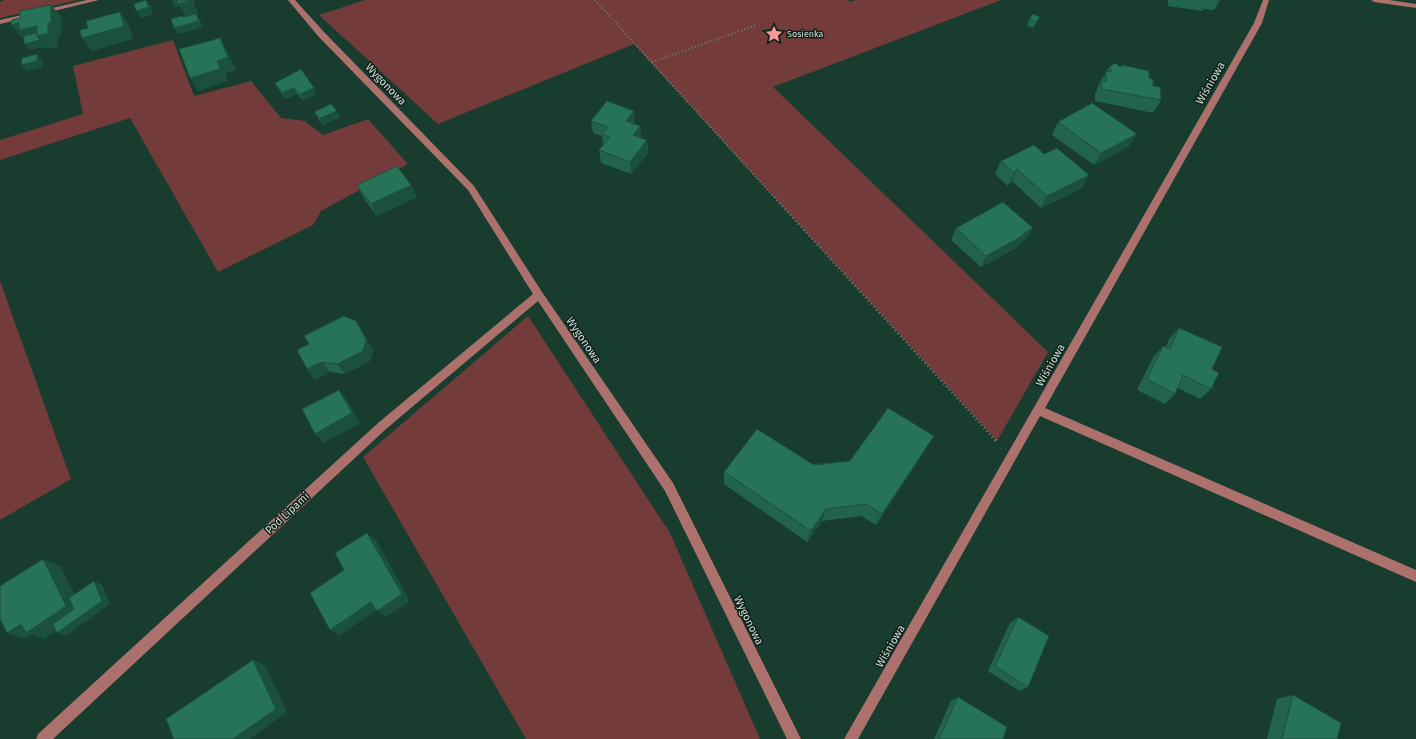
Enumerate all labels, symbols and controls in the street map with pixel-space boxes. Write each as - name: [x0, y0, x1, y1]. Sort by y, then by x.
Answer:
- place icon: Sosienka: [764, 24, 784, 44]
- place label: Sosienka: [787, 29, 824, 39]
- street label: Wiśniowa: [1193, 60, 1228, 107]
- street label: Wygonowa: [363, 61, 409, 108]
- street label: Wygonowa: [563, 315, 604, 366]
- street label: Wiśniowa: [1033, 342, 1068, 389]
- street label: Pod Lipami: [263, 490, 312, 537]
- street label: Wygonowa: [731, 594, 766, 647]
- street label: Wiśniowa: [873, 623, 908, 670]

